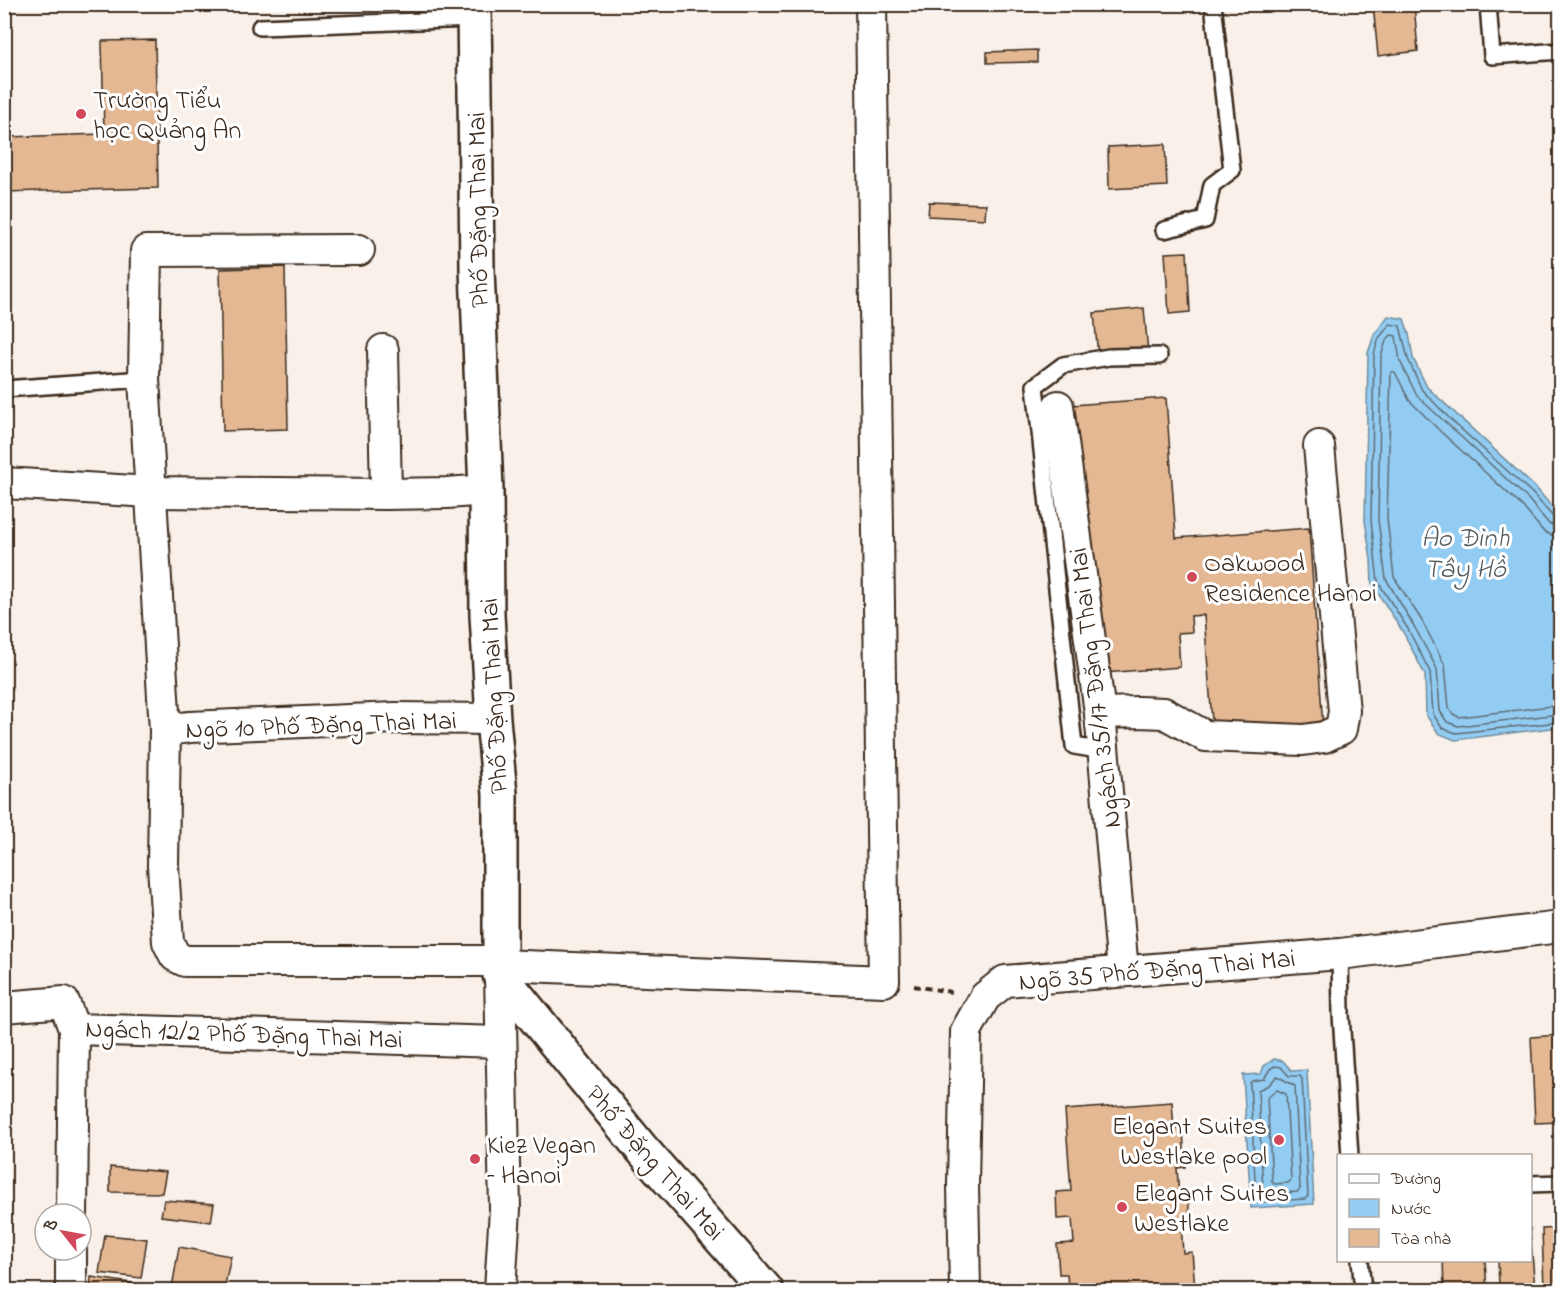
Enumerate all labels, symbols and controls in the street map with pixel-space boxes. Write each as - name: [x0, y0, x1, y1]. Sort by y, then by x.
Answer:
- place label: Trường Tiểu học Quảng An: [93, 83, 241, 151]
- marker: Trường Tiểu học Quảng An: [74, 107, 88, 121]
- street label: Phố Đặng Thai Mai: [459, 112, 501, 308]
- water label: Ao Đình Tây Hồ: [1421, 520, 1510, 590]
- street label: Ngách 35/17 Đặng Thai Mai: [1061, 545, 1133, 830]
- place label: Oakwood Residence Hanoi: [1204, 546, 1377, 614]
- marker: Oakwood Residence Hanoi: [1185, 570, 1199, 584]
- street label: Phố Đặng Thai Mai: [472, 597, 520, 795]
- street label: Ngõ 10 Phố Đặng Thai Mai: [185, 703, 457, 751]
- street label: Ngõ 35 Phố Đặng Thai Mai: [1017, 941, 1297, 1003]
- street label: Ngách 12/2 Phố Đặng Thai Mai: [85, 1011, 403, 1061]
- street label: Phố Đặng Thai Mai: [575, 1078, 732, 1250]
- place label: Elegant Suites Westlake pool: [1112, 1109, 1267, 1177]
- place label: Kiez Vegan – Hanoi: [487, 1128, 596, 1196]
- marker: Elegant Suites Westlake pool: [1272, 1133, 1286, 1147]
- marker: Kiez Vegan – Hanoi: [468, 1152, 482, 1166]
- legend: [1337, 1154, 1532, 1262]
- text: Đường: [1390, 1167, 1441, 1194]
- place label: Elegant Suites Westlake: [1134, 1176, 1289, 1244]
- text: Nước: [1391, 1197, 1431, 1223]
- marker: Elegant Suites Westlake: [1115, 1200, 1129, 1214]
- north arrow: [33, 1202, 93, 1262]
- text: B: [38, 1214, 65, 1237]
- text: Tòa nhà: [1391, 1227, 1451, 1253]

